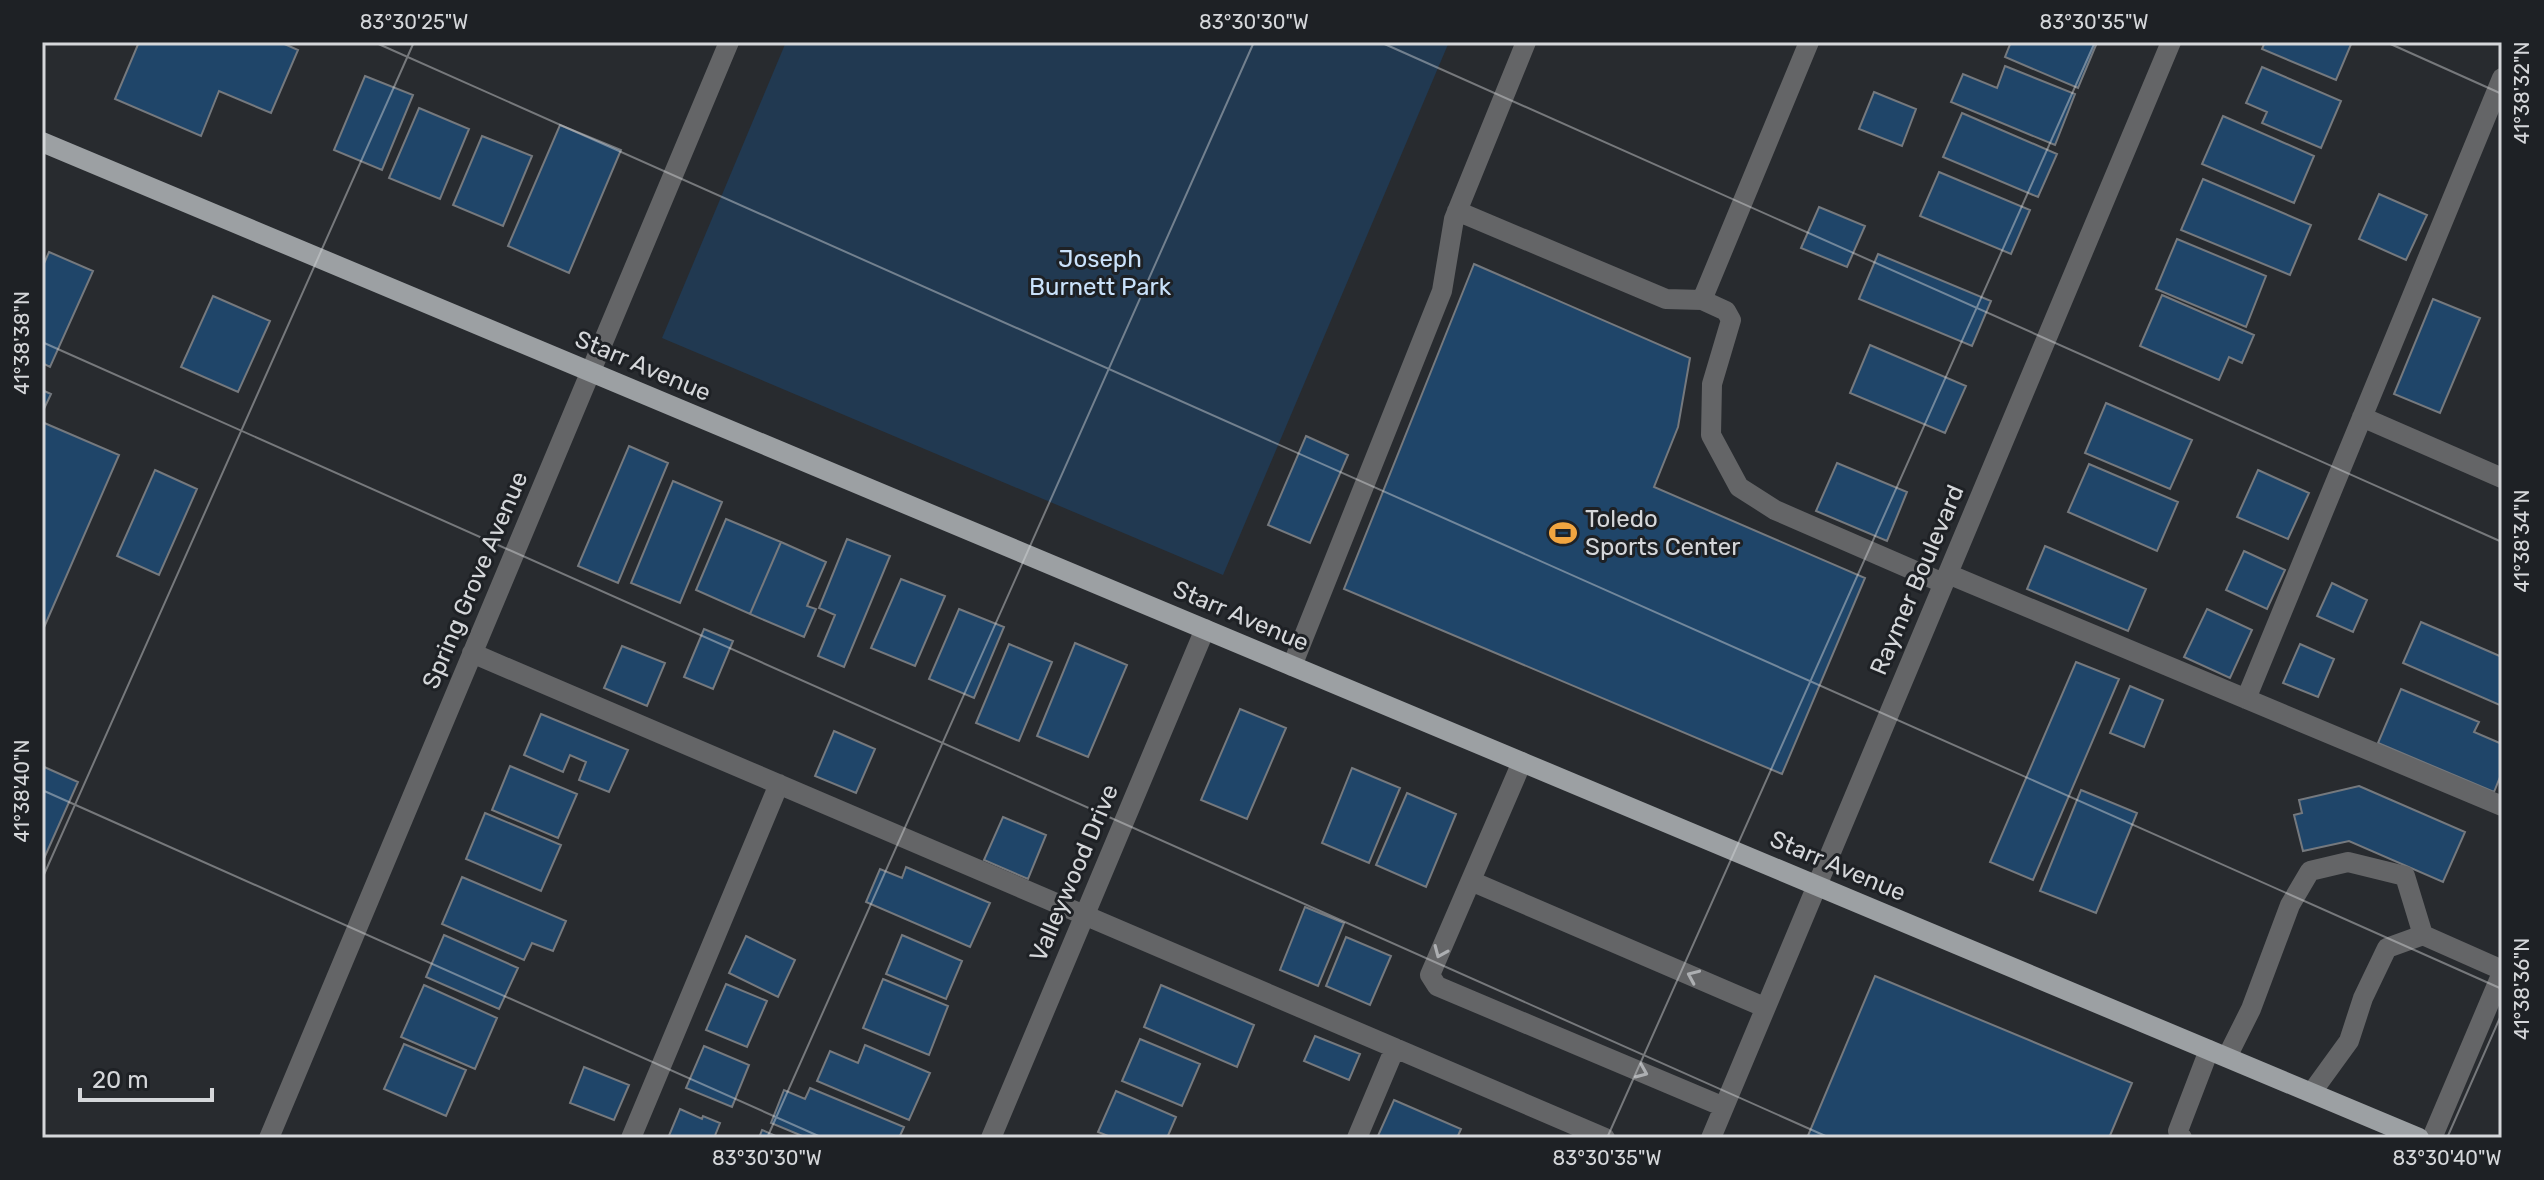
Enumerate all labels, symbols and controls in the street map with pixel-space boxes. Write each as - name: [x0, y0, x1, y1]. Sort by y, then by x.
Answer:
- text: 83°30'25"W: [360, 10, 468, 34]
- text: 83°30'30"W: [1199, 10, 1309, 34]
- text: 83°30'35"W: [2040, 10, 2148, 34]
- text: 41°38'32"N: [2510, 42, 2534, 144]
- park label: Joseph Burnett Park: [1029, 245, 1172, 301]
- text: 41°38'38"N: [10, 291, 34, 395]
- street label: Starr Avenue: [571, 325, 715, 407]
- street label: Spring Grove Avenue: [417, 467, 533, 693]
- street label: Raymer Boulevard: [1864, 481, 1970, 679]
- text: 41°38'34"N: [2510, 490, 2534, 592]
- place label: Toledo Sports Center: [1585, 505, 1740, 561]
- sports icon: Toledo Sports Center: [1548, 518, 1578, 548]
- street label: Starr Avenue: [1169, 575, 1313, 657]
- text: 41°38'40"N: [10, 740, 34, 842]
- street label: Valleywood Drive: [1024, 780, 1124, 966]
- street label: Starr Avenue: [1766, 825, 1910, 907]
- text: 41°38'36"N: [2510, 938, 2534, 1040]
- one-way arrow: [1433, 945, 1450, 959]
- one-way arrow: [1687, 969, 1701, 985]
- scale bar: [80, 1052, 212, 1102]
- one-way arrow: [1634, 1063, 1648, 1079]
- text: 20 m: [92, 1066, 149, 1094]
- text: 83°30'30"W: [712, 1146, 822, 1170]
- text: 83°30'35"W: [1553, 1146, 1661, 1170]
- text: 83°30'40"W: [2392, 1146, 2502, 1170]

